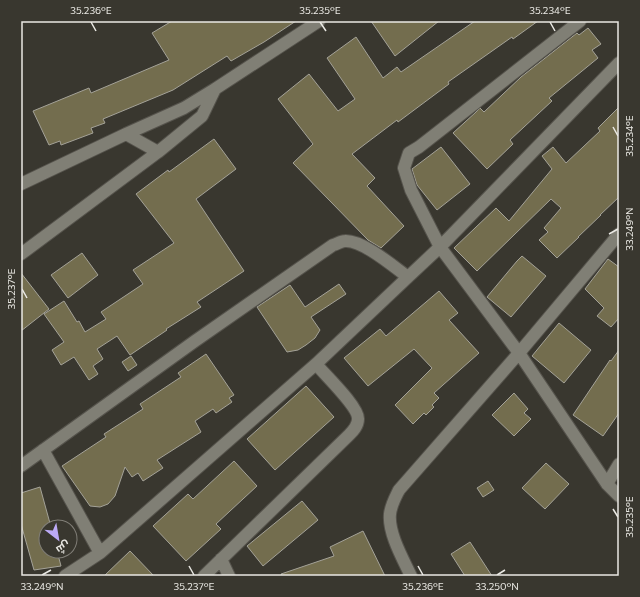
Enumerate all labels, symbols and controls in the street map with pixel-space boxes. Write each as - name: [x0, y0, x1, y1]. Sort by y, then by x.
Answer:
- text: 35.236°E: [70, 4, 112, 16]
- text: 35.235°E: [299, 4, 341, 16]
- text: 35.234°E: [529, 4, 571, 16]
- text: 35.234°E: [623, 115, 635, 157]
- text: 33.249°N: [623, 207, 635, 251]
- text: 35.237°E: [5, 269, 17, 309]
- text: 35.235°E: [623, 496, 635, 538]
- north arrow: [38, 519, 78, 559]
- text: ش: [53, 538, 73, 557]
- text: 33.249°N: [20, 580, 64, 592]
- text: 35.237°E: [174, 580, 214, 592]
- text: 35.236°E: [402, 580, 444, 592]
- text: 33.250°N: [475, 580, 519, 592]

